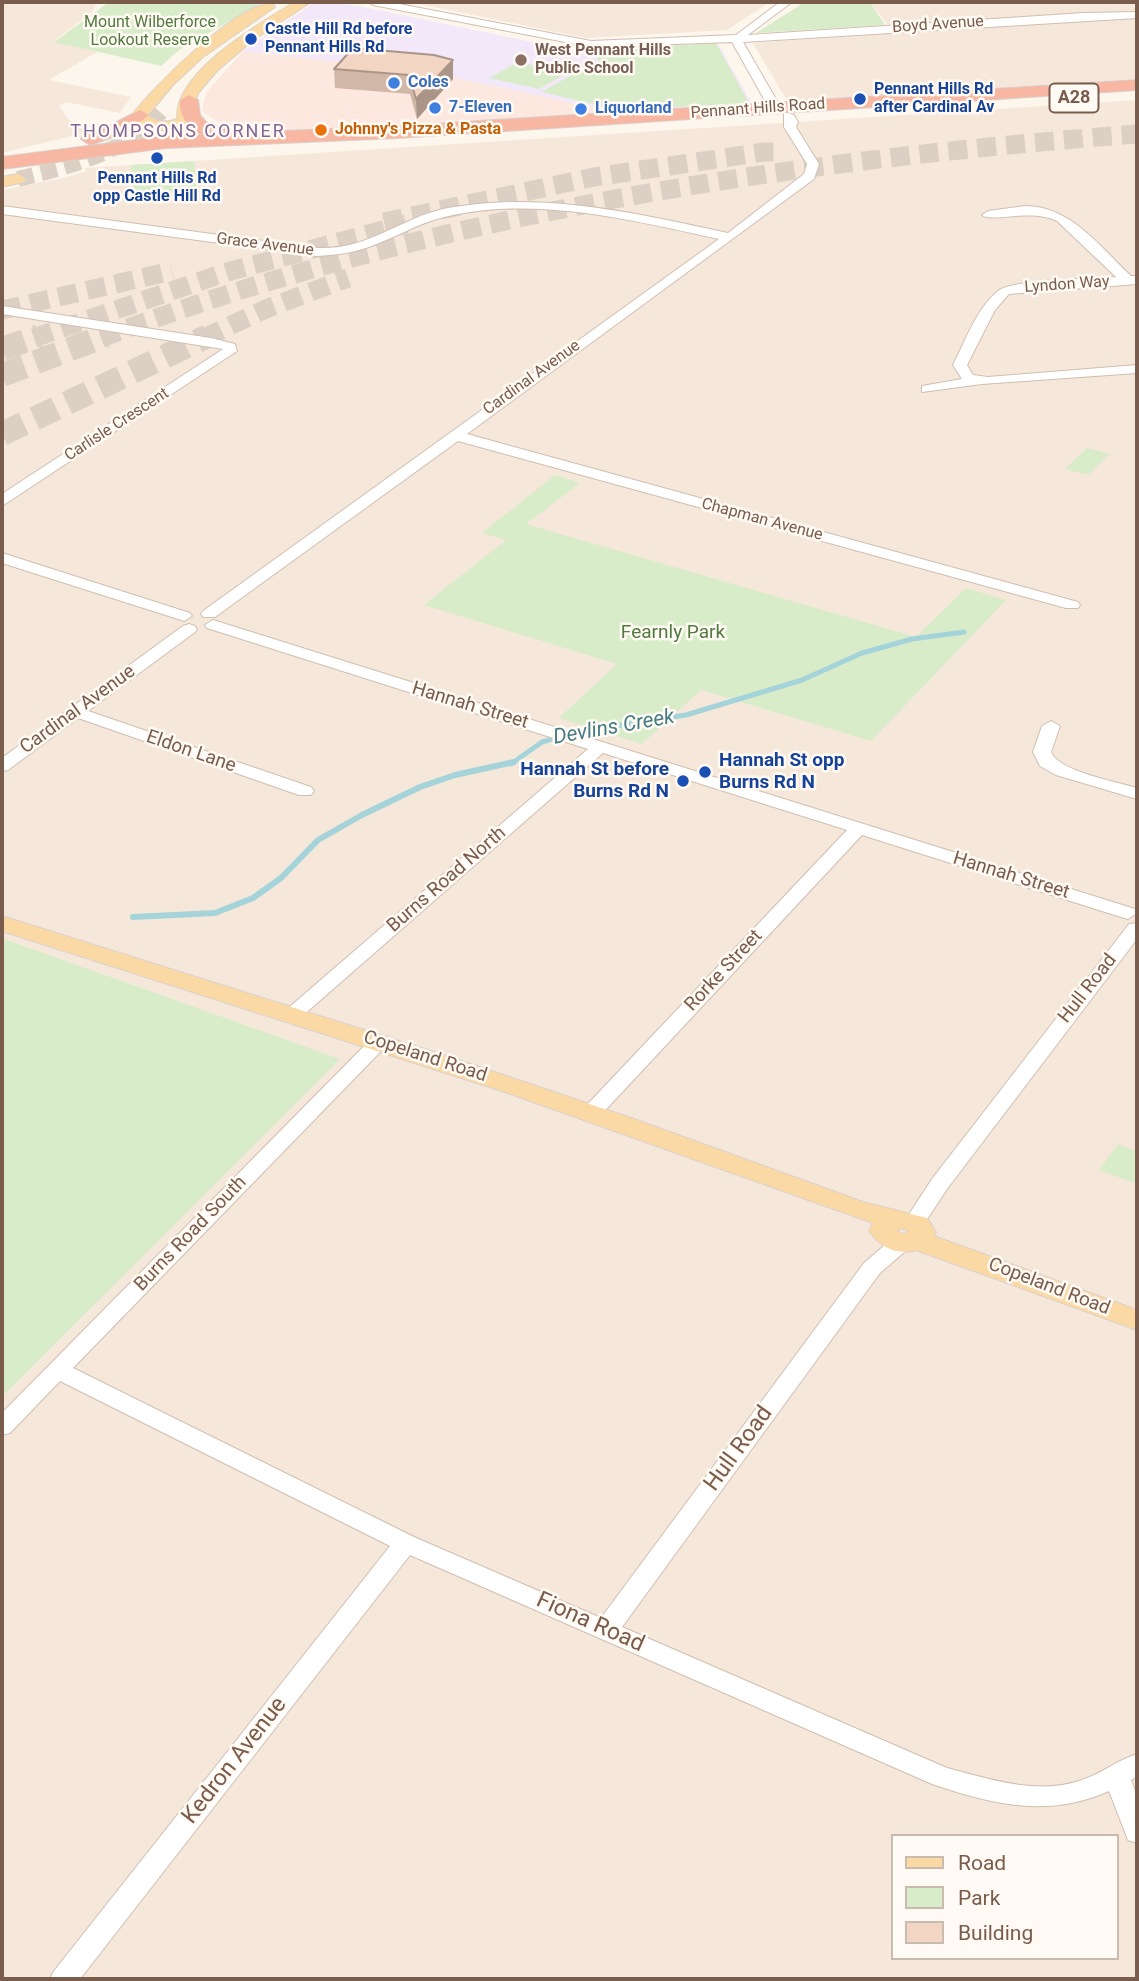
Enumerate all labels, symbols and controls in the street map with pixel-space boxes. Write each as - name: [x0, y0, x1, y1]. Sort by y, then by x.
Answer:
- street label: Boyd Avenue: [892, 12, 984, 38]
- park label: Mount Wilberforce Lookout Reserve: [84, 13, 216, 51]
- place label: Castle Hill Rd before Pennant Hills Rd: [265, 20, 412, 58]
- marker: Castle Hill Rd before Pennant Hills Rd: [243, 31, 259, 47]
- place label: West Pennant Hills Public School: [535, 41, 671, 79]
- marker: West Pennant Hills Public School: [513, 52, 529, 68]
- place label: Coles: [408, 73, 449, 93]
- marker: Coles: [386, 75, 402, 91]
- place label: Pennant Hills Rd after Cardinal Av: [874, 80, 994, 118]
- road number: A28: [1050, 84, 1098, 113]
- marker: Pennant Hills Rd after Cardinal Av: [852, 91, 868, 107]
- street label: Pennant Hills Road: [690, 95, 826, 123]
- place label: 7-Eleven: [449, 98, 512, 118]
- place label: Liquorland: [595, 99, 672, 119]
- marker: 7-Eleven: [427, 100, 443, 116]
- marker: Liquorland: [573, 101, 589, 117]
- place label: Johnny's Pizza & Pasta: [335, 120, 501, 140]
- district label: THOMPSONS CORNER: [72, 121, 284, 143]
- marker: Johnny's Pizza & Pasta: [313, 122, 329, 138]
- marker: Pennant Hills Rd opp Castle Hill Rd: [149, 150, 165, 166]
- place label: Pennant Hills Rd opp Castle Hill Rd: [93, 169, 221, 207]
- street label: Grace Avenue: [215, 230, 315, 260]
- street label: Lyndon Way: [1024, 272, 1110, 298]
- street label: Cardinal Avenue: [480, 336, 584, 420]
- street label: Carlisle Crescent: [61, 384, 173, 466]
- street label: Chapman Avenue: [699, 495, 825, 545]
- park label: Fearnly Park: [621, 622, 725, 644]
- street label: Cardinal Avenue: [16, 661, 140, 759]
- street label: Hannah Street: [409, 677, 531, 735]
- water label: Devlins Creek: [551, 705, 677, 751]
- street label: Eldon Lane: [143, 726, 239, 778]
- place label: Hannah St opp Burns Rd N: [719, 750, 844, 794]
- place label: Hannah St before Burns Rd N: [520, 759, 669, 803]
- marker: Hannah St opp Burns Rd N: [697, 764, 713, 780]
- marker: Hannah St before Burns Rd N: [675, 773, 691, 789]
- street label: Burns Road North: [383, 822, 511, 938]
- street label: Hannah Street: [950, 847, 1072, 905]
- street label: Rorke Street: [680, 925, 768, 1017]
- street label: Hull Road: [1054, 950, 1122, 1028]
- street label: Copeland Road: [360, 1026, 490, 1088]
- street label: Burns Road South: [130, 1172, 252, 1296]
- street label: Copeland Road: [985, 1253, 1113, 1321]
- street label: Hull Road: [699, 1401, 779, 1497]
- street label: Fiona Road: [532, 1587, 648, 1659]
- street label: Kedron Avenue: [177, 1692, 293, 1830]
- legend: [890, 1834, 1118, 1960]
- text: Road: [958, 1851, 1006, 1875]
- text: Park: [958, 1886, 1000, 1910]
- text: Building: [958, 1921, 1033, 1945]

